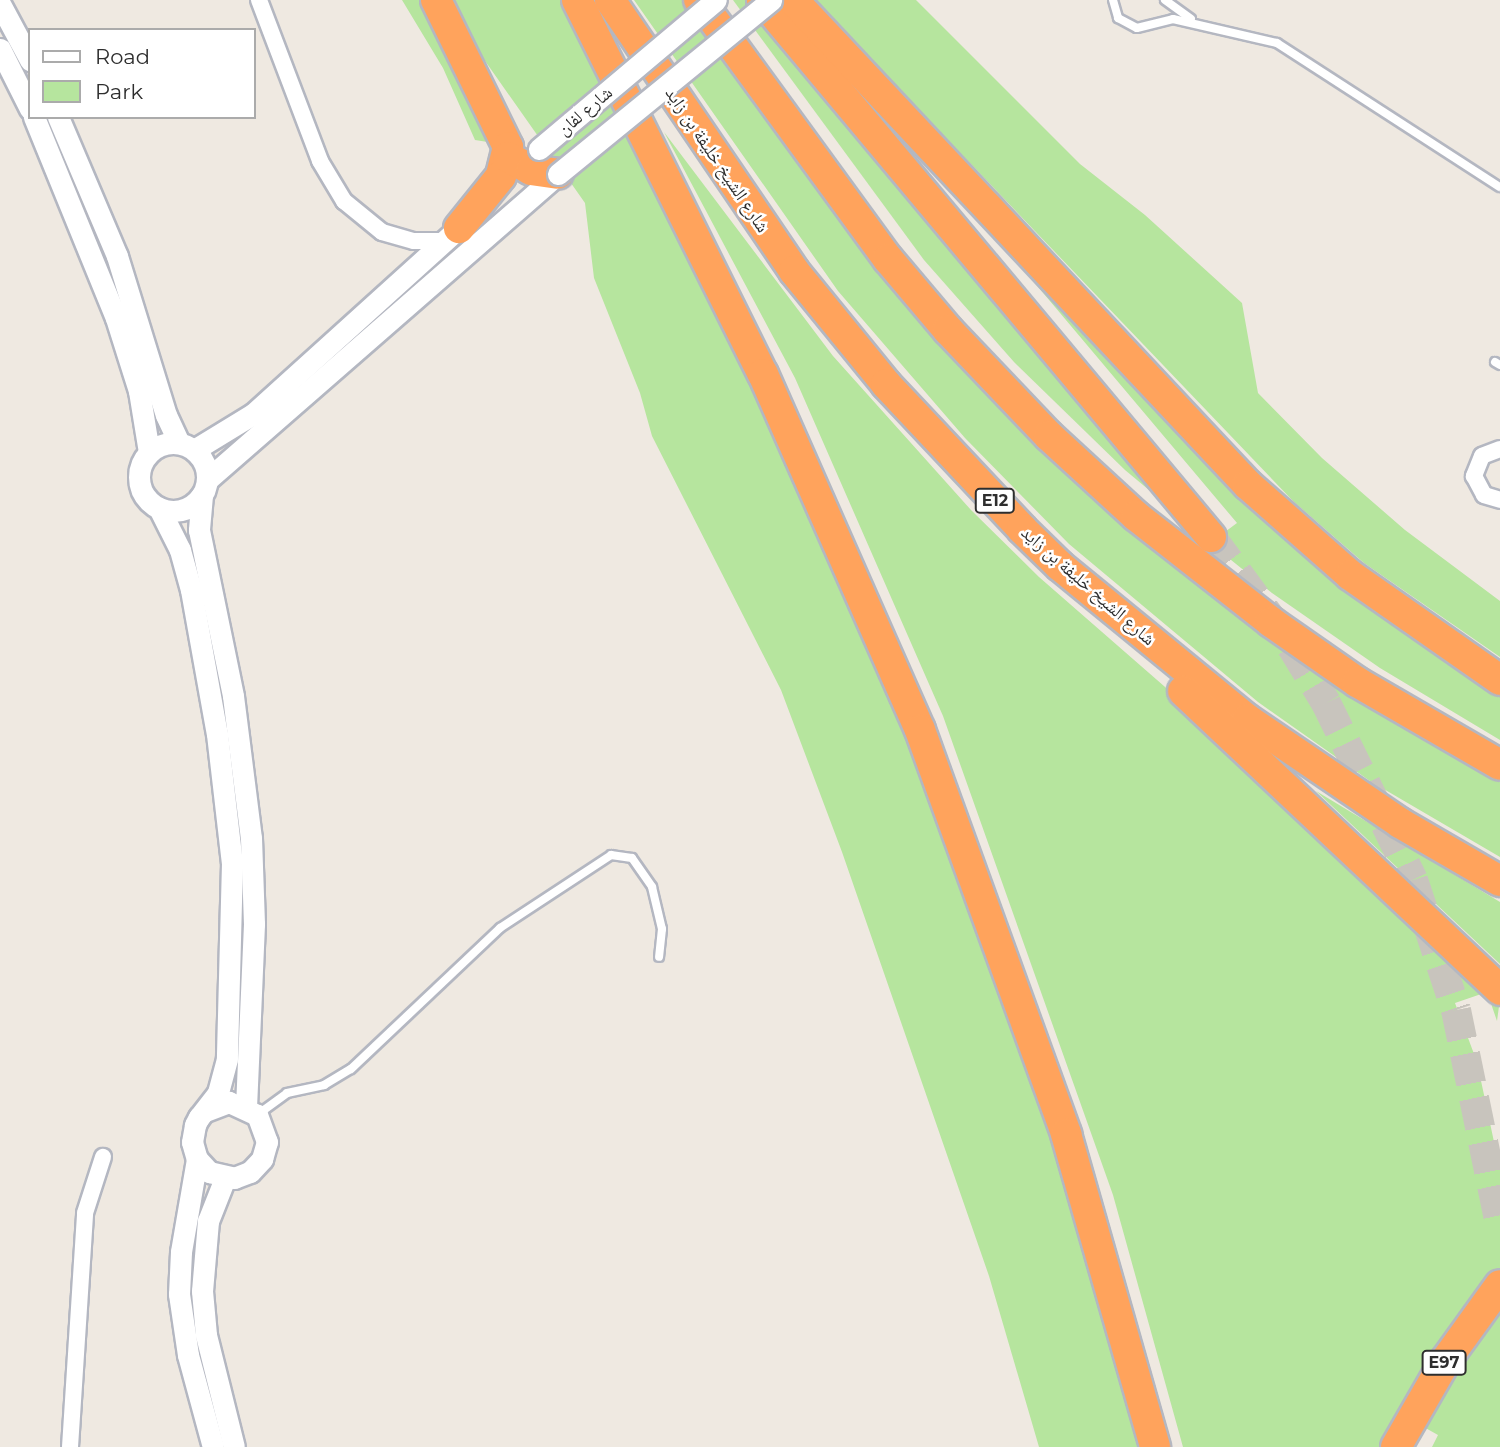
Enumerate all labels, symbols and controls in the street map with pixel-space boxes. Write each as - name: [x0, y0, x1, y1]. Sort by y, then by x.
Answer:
- legend: [28, 28, 256, 119]
- text: Road: [95, 44, 150, 69]
- text: Park: [95, 79, 143, 104]
- street label: شارع لفان: [553, 82, 617, 140]
- street label: شارع الشيخ خليفة بن زايد: [660, 83, 774, 237]
- road number: E12: [974, 488, 1016, 514]
- street label: شارع الشيخ خليفة بن زايد: [1017, 522, 1159, 650]
- road number: E97: [1421, 1350, 1467, 1376]

